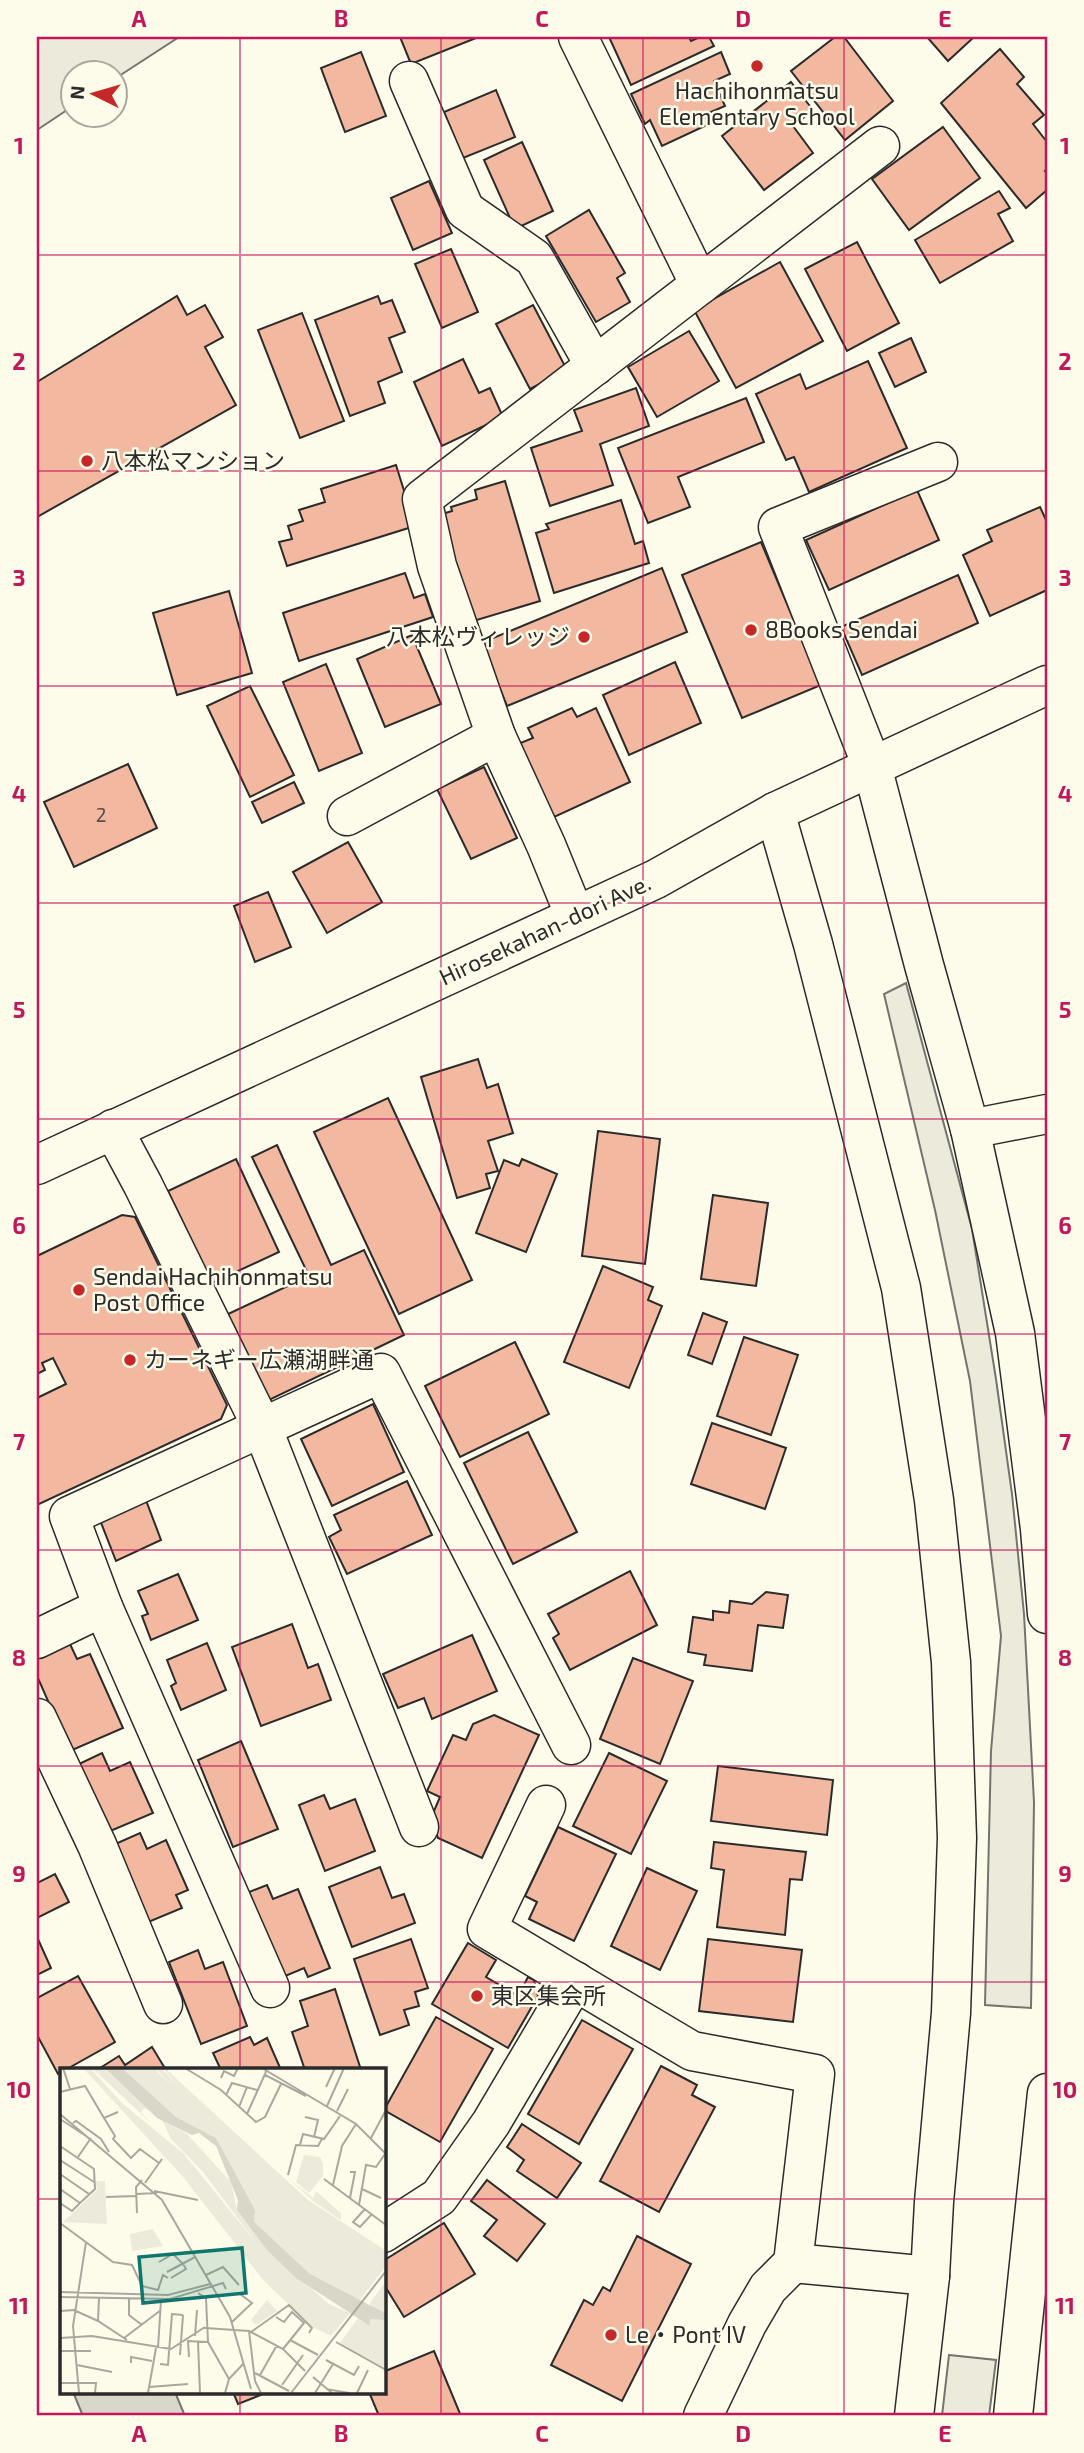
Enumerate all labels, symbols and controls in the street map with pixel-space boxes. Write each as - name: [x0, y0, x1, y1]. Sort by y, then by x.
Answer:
- text: A: [131, 4, 147, 32]
- text: B: [334, 4, 348, 32]
- text: C: [535, 4, 549, 32]
- text: D: [735, 4, 751, 32]
- text: E: [938, 4, 952, 32]
- marker: Hachihonmatsu Elementary School: [749, 58, 765, 74]
- north arrow: [60, 60, 130, 130]
- place label: Hachihonmatsu Elementary School: [659, 76, 855, 130]
- text: N: [65, 85, 89, 100]
- text: 1: [14, 131, 24, 159]
- text: 1: [1060, 131, 1070, 159]
- text: 2: [12, 347, 26, 375]
- text: 2: [1058, 347, 1072, 375]
- place label: 八本松マンション: [101, 446, 285, 474]
- marker: 八本松マンション: [79, 453, 95, 469]
- text: 3: [12, 563, 26, 591]
- text: 3: [1058, 563, 1072, 591]
- place label: 8Books Sendai: [765, 615, 918, 643]
- place label: 八本松ヴィレッジ: [386, 622, 570, 650]
- marker: 8Books Sendai: [743, 622, 759, 638]
- marker: 八本松ヴィレッジ: [576, 629, 592, 645]
- text: 4: [12, 779, 26, 807]
- text: 4: [1058, 779, 1072, 807]
- house number: 2: [96, 803, 106, 826]
- street label: Hirosekahan-dori Ave.: [434, 868, 655, 990]
- text: 5: [13, 995, 25, 1023]
- text: 5: [1059, 995, 1071, 1023]
- text: 6: [12, 1211, 26, 1239]
- text: 6: [1058, 1211, 1072, 1239]
- place label: Sendai Hachihonmatsu Post Office: [93, 1262, 333, 1316]
- marker: Sendai Hachihonmatsu Post Office: [71, 1282, 87, 1298]
- place label: カーネギー広瀬湖畔通: [144, 1345, 374, 1373]
- marker: カーネギー広瀬湖畔通: [122, 1352, 138, 1368]
- text: 7: [13, 1427, 25, 1455]
- text: 7: [1059, 1427, 1071, 1455]
- text: 8: [12, 1643, 26, 1671]
- text: 8: [1058, 1643, 1072, 1671]
- text: 9: [12, 1859, 26, 1887]
- text: 9: [1058, 1859, 1072, 1887]
- place label: 東区集会所: [491, 1981, 606, 2009]
- marker: 東区集会所: [469, 1988, 485, 2004]
- inset map: [60, 2068, 385, 2394]
- text: 10: [7, 2075, 31, 2103]
- text: 10: [1053, 2075, 1077, 2103]
- text: 11: [9, 2291, 29, 2319]
- text: 11: [1055, 2291, 1075, 2319]
- place label: Le・Pont IV: [625, 2320, 746, 2348]
- marker: Le・Pont IV: [603, 2327, 619, 2343]
- text: A: [131, 2419, 147, 2447]
- text: B: [334, 2419, 348, 2447]
- text: C: [535, 2419, 549, 2447]
- text: D: [735, 2419, 751, 2447]
- text: E: [938, 2419, 952, 2447]

